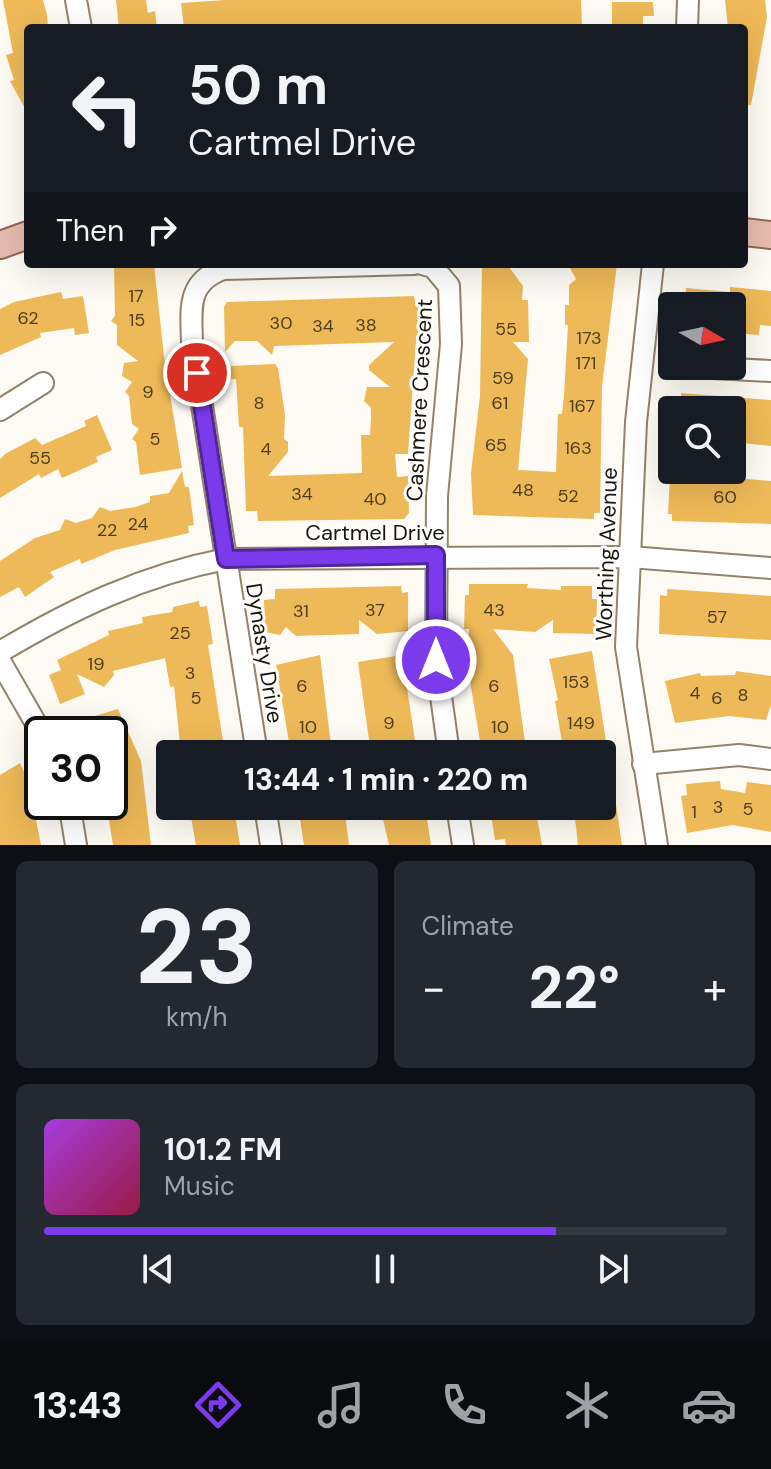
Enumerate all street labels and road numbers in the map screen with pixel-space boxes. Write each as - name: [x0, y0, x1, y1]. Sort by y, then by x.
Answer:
- street label: Cashmere Crescent: [400, 298, 439, 502]
- street label: Worthing Avenue: [589, 467, 624, 641]
- street label: Cartmel Drive: [305, 518, 445, 547]
- street label: Dynasty Drive: [239, 581, 290, 725]

